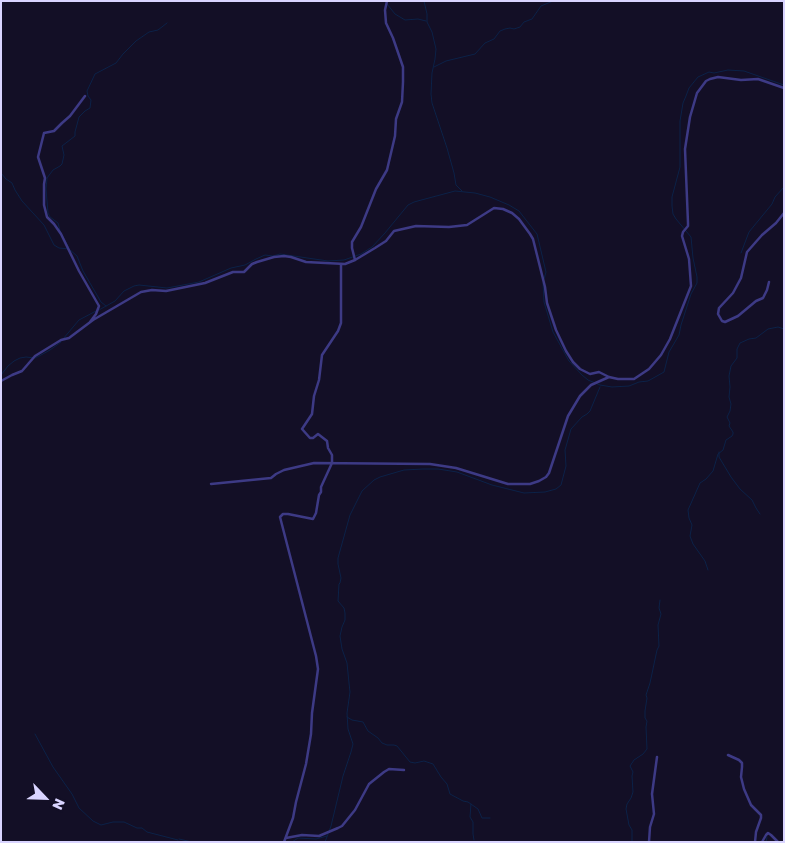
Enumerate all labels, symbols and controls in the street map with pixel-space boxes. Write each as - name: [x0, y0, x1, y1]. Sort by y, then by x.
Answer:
- north arrow: [20, 773, 70, 823]
- text: N: [49, 796, 69, 813]

